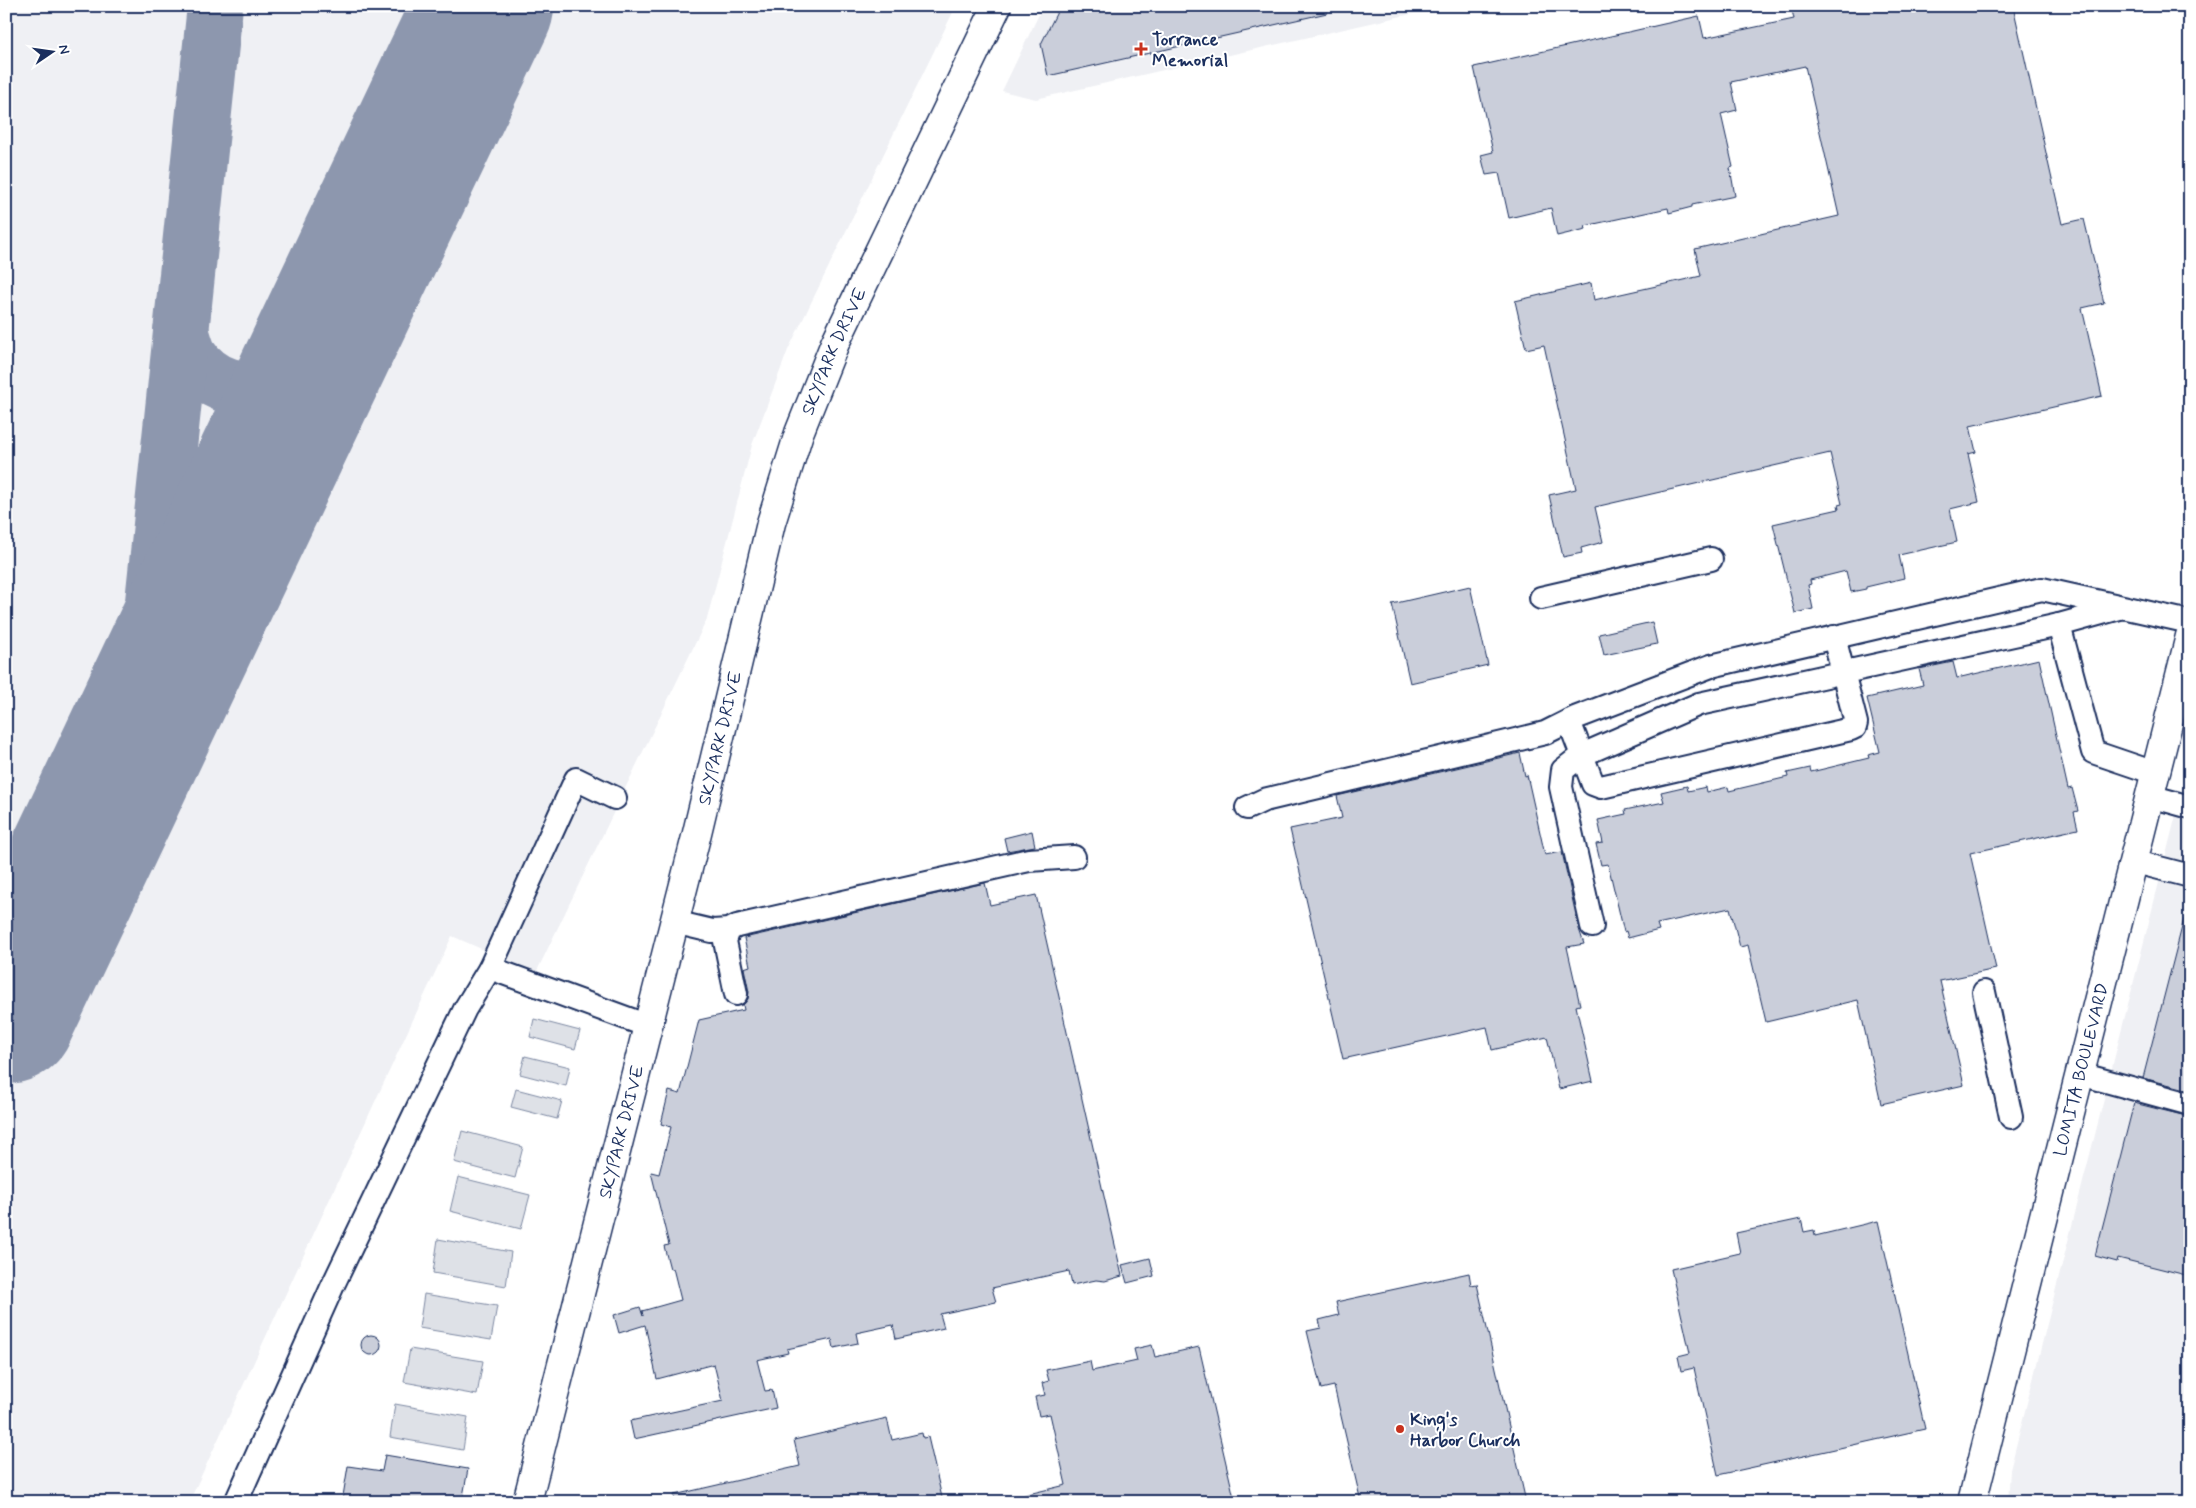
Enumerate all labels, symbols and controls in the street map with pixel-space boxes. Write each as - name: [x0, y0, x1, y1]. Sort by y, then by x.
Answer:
- north arrow: [28, 28, 78, 78]
- place label: Torrance Memorial: [1152, 28, 1228, 73]
- marker: Torrance Memorial: [1134, 42, 1148, 56]
- text: N: [54, 43, 74, 56]
- street label: SKYPARK DRIVE: [796, 284, 873, 419]
- street label: SKYPARK DRIVE: [693, 669, 748, 808]
- street label: LOMITA BOULEVARD: [2049, 981, 2115, 1159]
- street label: SKYPARK DRIVE: [594, 1063, 651, 1201]
- place label: King's Harbor Church: [1410, 1408, 1521, 1453]
- marker: King's Harbor Church: [1394, 1423, 1406, 1435]

